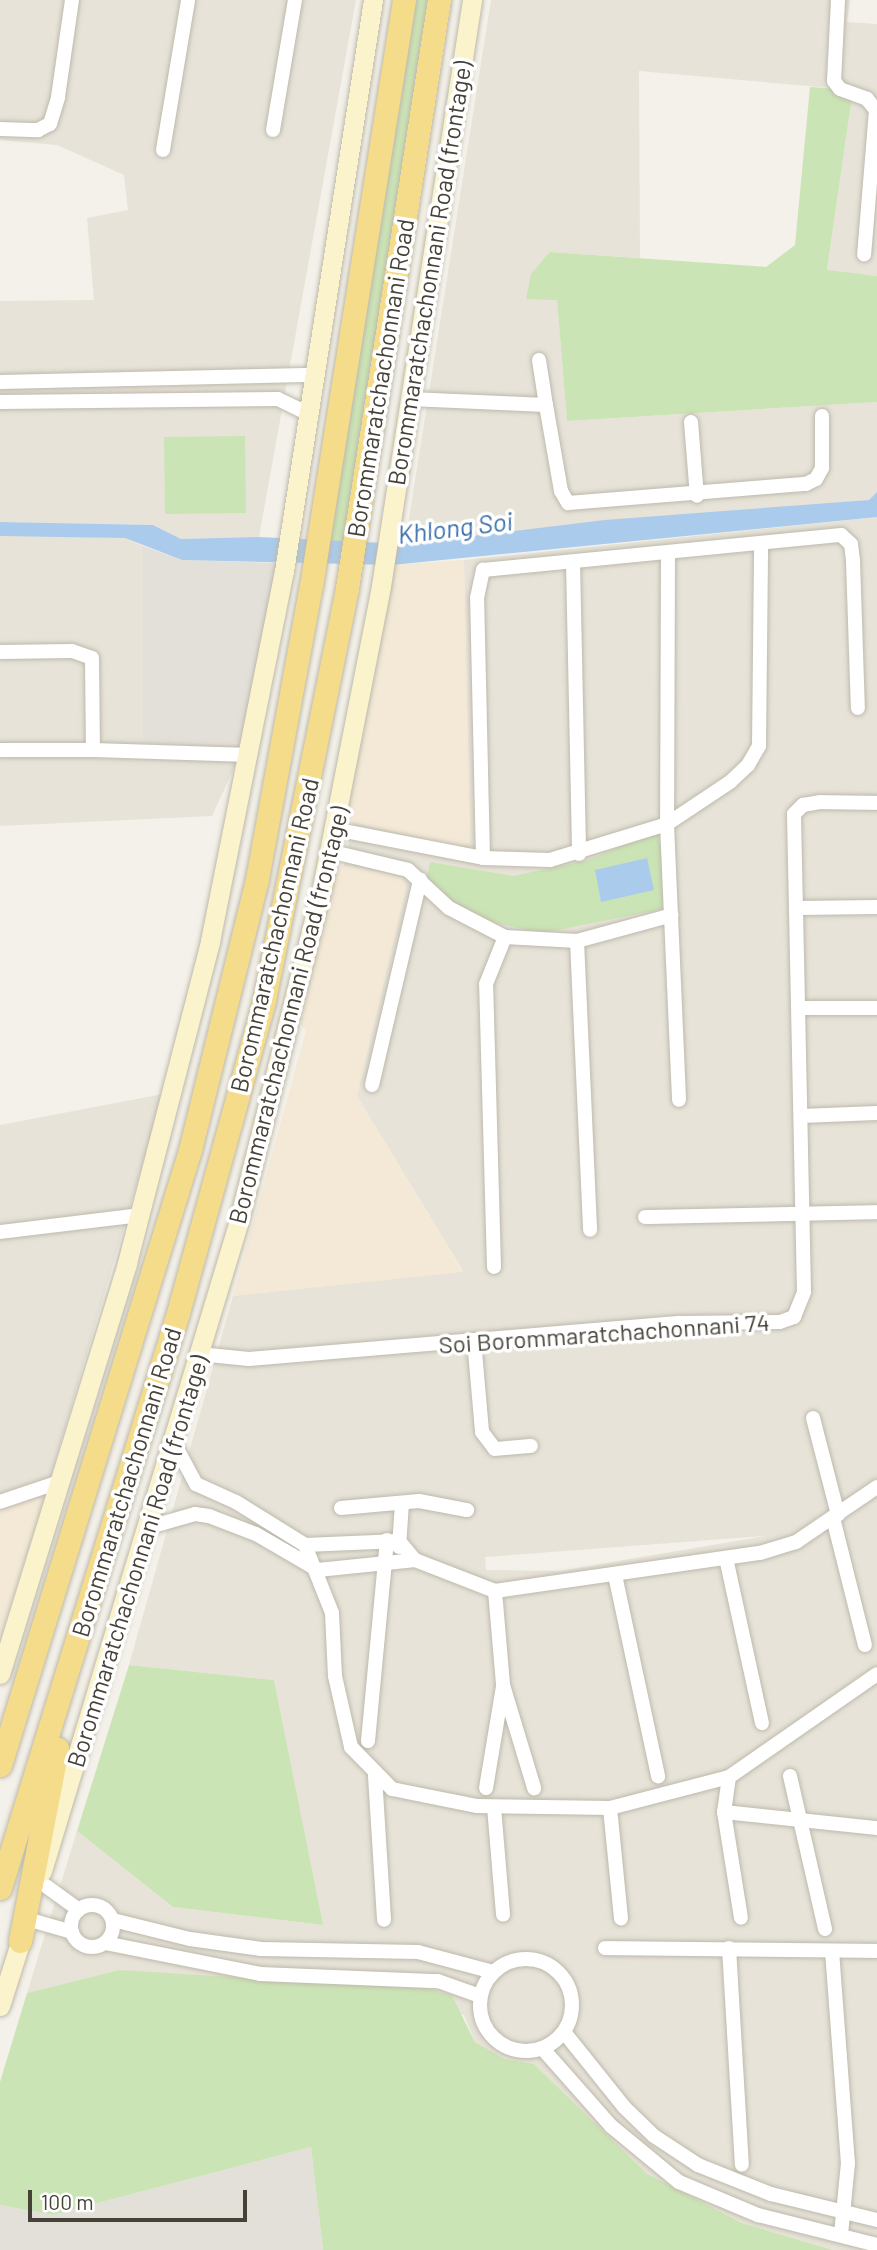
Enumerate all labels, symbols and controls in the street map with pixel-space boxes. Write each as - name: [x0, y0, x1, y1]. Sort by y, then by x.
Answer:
- street label: Borommaratchachonnani Road (frontage): [381, 59, 477, 487]
- street label: Borommaratchachonnani Road: [341, 217, 419, 539]
- water label: Khlong Soi: [396, 504, 514, 550]
- street label: Borommaratchachonnani Road: [224, 775, 324, 1095]
- street label: Borommaratchachonnani Road (frontage): [222, 803, 354, 1227]
- street label: Soi Borommaratchachonnani 74: [438, 1307, 770, 1359]
- street label: Borommaratchachonnani Road: [65, 1324, 187, 1640]
- street label: Borommaratchachonnani Road (frontage): [60, 1352, 214, 1770]
- scale bar: [32, 2176, 250, 2220]
- text: 100 m: [41, 2189, 94, 2214]

